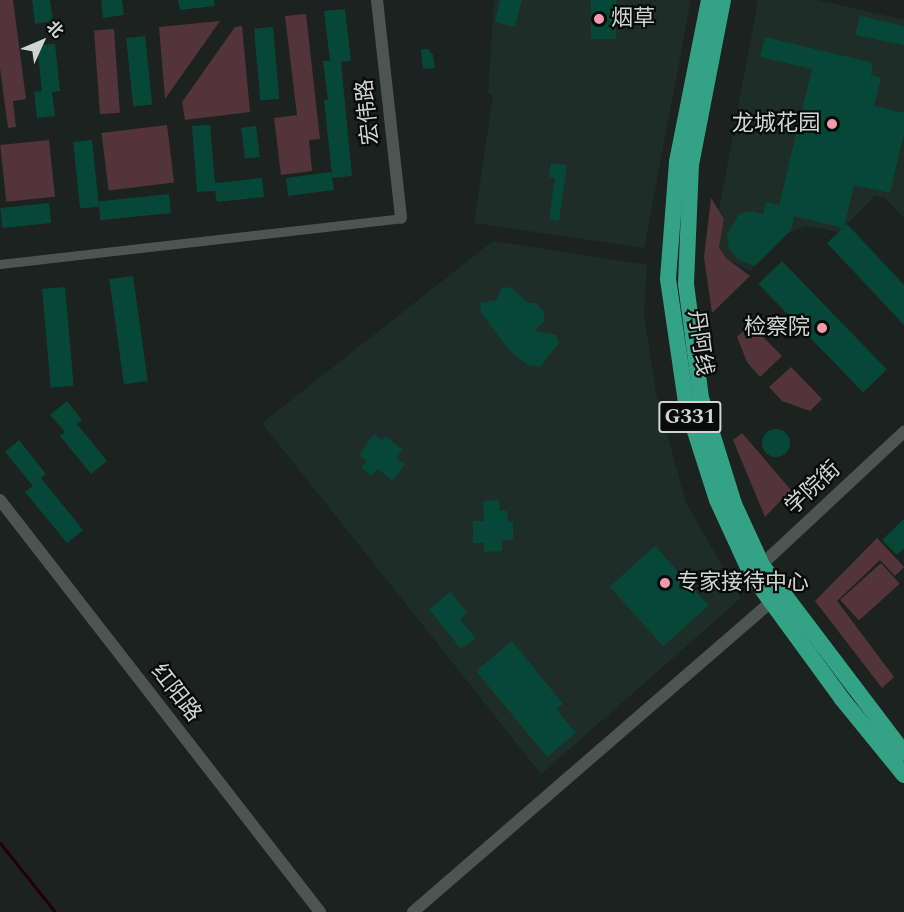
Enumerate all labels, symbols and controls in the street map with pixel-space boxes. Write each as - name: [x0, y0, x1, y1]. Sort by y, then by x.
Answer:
- place label: 烟草: [611, 6, 655, 32]
- north arrow: [12, 12, 72, 72]
- marker: 烟草: [592, 12, 606, 26]
- text: 北: [41, 15, 69, 44]
- street label: 宏伟路: [351, 78, 385, 146]
- place label: 龙城花园: [732, 111, 820, 137]
- marker: 龙城花园: [825, 117, 839, 131]
- street label: 丹阿线: [682, 308, 718, 378]
- place label: 检察院: [744, 315, 810, 341]
- marker: 检察院: [815, 321, 829, 335]
- road number: G331: [657, 399, 723, 435]
- street label: 学院街: [780, 456, 846, 520]
- place label: 专家接待中心: [677, 570, 809, 596]
- marker: 专家接待中心: [658, 576, 672, 590]
- street label: 红阳路: [145, 659, 207, 727]

